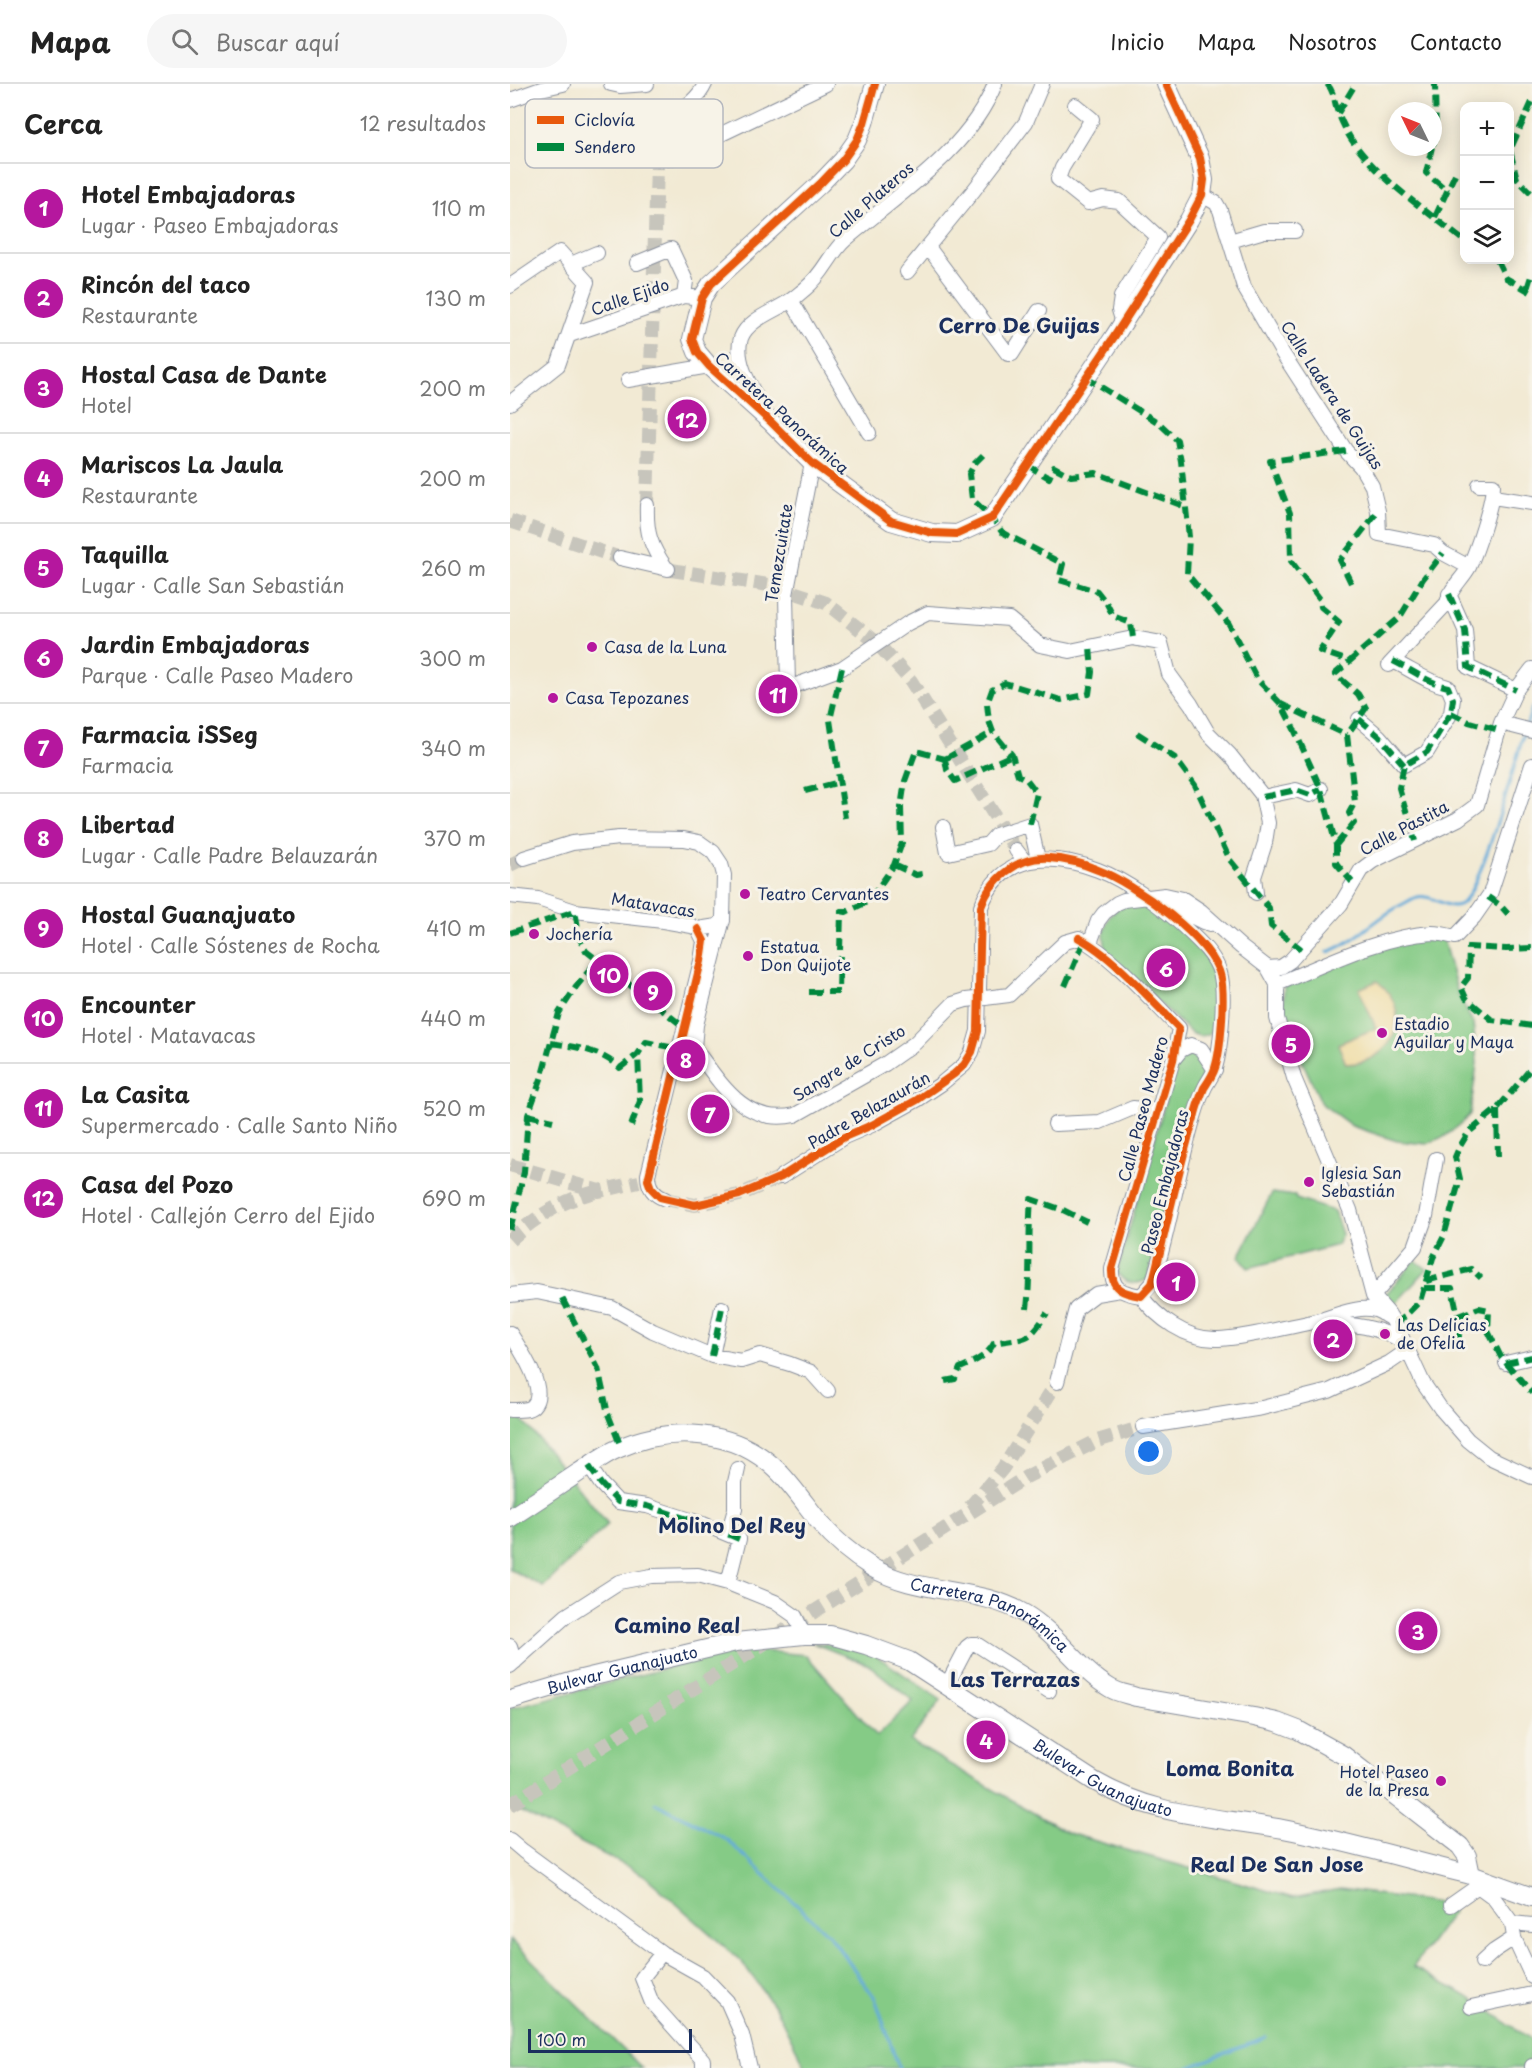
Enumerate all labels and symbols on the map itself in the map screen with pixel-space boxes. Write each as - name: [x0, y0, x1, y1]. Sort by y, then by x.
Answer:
- legend: [525, 99, 723, 168]
- north arrow: [1388, 102, 1442, 156]
- text: Ciclovía: [574, 107, 635, 131]
- text: Sendero: [574, 134, 636, 158]
- street label: Calle Plateros: [823, 155, 918, 243]
- street label: Calle Ejido: [587, 271, 672, 321]
- district label: Cerro De Guijas: [938, 310, 1100, 340]
- street label: Calle Ladera de Guijas: [1276, 315, 1390, 473]
- street label: Carretera Panorámica: [710, 345, 855, 479]
- pin: 12: [668, 396, 706, 442]
- street label: Temezcuitate: [758, 502, 798, 604]
- place label: Casa de la Luna: [604, 634, 727, 658]
- marker: Casa de la Luna: [585, 640, 599, 654]
- pin: 11: [758, 672, 798, 716]
- place label: Casa Tepozanes: [565, 685, 689, 709]
- marker: Casa Tepozanes: [546, 691, 560, 705]
- street label: Calle Pastita: [1355, 794, 1452, 861]
- place label: Teatro Cervantes: [757, 881, 889, 905]
- street label: Matavacas: [610, 886, 697, 922]
- marker: Teatro Cervantes: [738, 887, 752, 901]
- place label: Jochería: [546, 921, 613, 945]
- marker: Jochería: [527, 927, 541, 941]
- place label: Estatua Don Quijote: [760, 934, 851, 976]
- pin: 6: [1146, 946, 1186, 990]
- marker: Estatua Don Quijote: [741, 949, 755, 963]
- pin: 10: [590, 952, 628, 996]
- pin: 9: [634, 968, 672, 1014]
- place label: Estadio Aguilar y Maya: [1394, 1011, 1514, 1053]
- street label: Sangre de Cristo: [788, 1018, 910, 1106]
- pin: 5: [1272, 1022, 1310, 1066]
- marker: Estadio Aguilar y Maya: [1375, 1026, 1389, 1040]
- street label: Calle Paseo Madero: [1111, 1033, 1173, 1184]
- pin: 8: [666, 1036, 705, 1082]
- street label: Padre Belazaurán: [803, 1064, 934, 1154]
- pin: 7: [690, 1092, 730, 1136]
- street label: Paseo Embajadoras: [1134, 1107, 1194, 1257]
- place label: Iglesia San Sebastián: [1321, 1160, 1402, 1202]
- marker: Iglesia San Sebastián: [1302, 1175, 1316, 1189]
- pin: 1: [1156, 1260, 1196, 1304]
- place label: Las Delicias de Ofelia: [1397, 1312, 1486, 1354]
- pin: 2: [1314, 1316, 1352, 1362]
- marker: Las Delicias de Ofelia: [1378, 1327, 1392, 1341]
- your location: [1134, 1437, 1163, 1466]
- district label: Molino Del Rey: [658, 1510, 806, 1540]
- street label: Carretera Panorámica: [908, 1570, 1075, 1657]
- pin: 3: [1398, 1608, 1438, 1654]
- district label: Camino Real: [614, 1610, 740, 1640]
- street label: Bulevar Guanajuato: [543, 1639, 700, 1700]
- district label: Las Terrazas: [950, 1664, 1080, 1694]
- pin: 4: [966, 1718, 1006, 1762]
- street label: Bulevar Guanajuato: [1028, 1731, 1175, 1822]
- district label: Loma Bonita: [1166, 1753, 1294, 1783]
- place label: Hotel Paseo de la Presa: [1340, 1759, 1429, 1801]
- marker: Hotel Paseo de la Presa: [1434, 1774, 1448, 1788]
- district label: Real De San Jose: [1190, 1849, 1364, 1879]
- scale bar: [528, 2026, 692, 2054]

